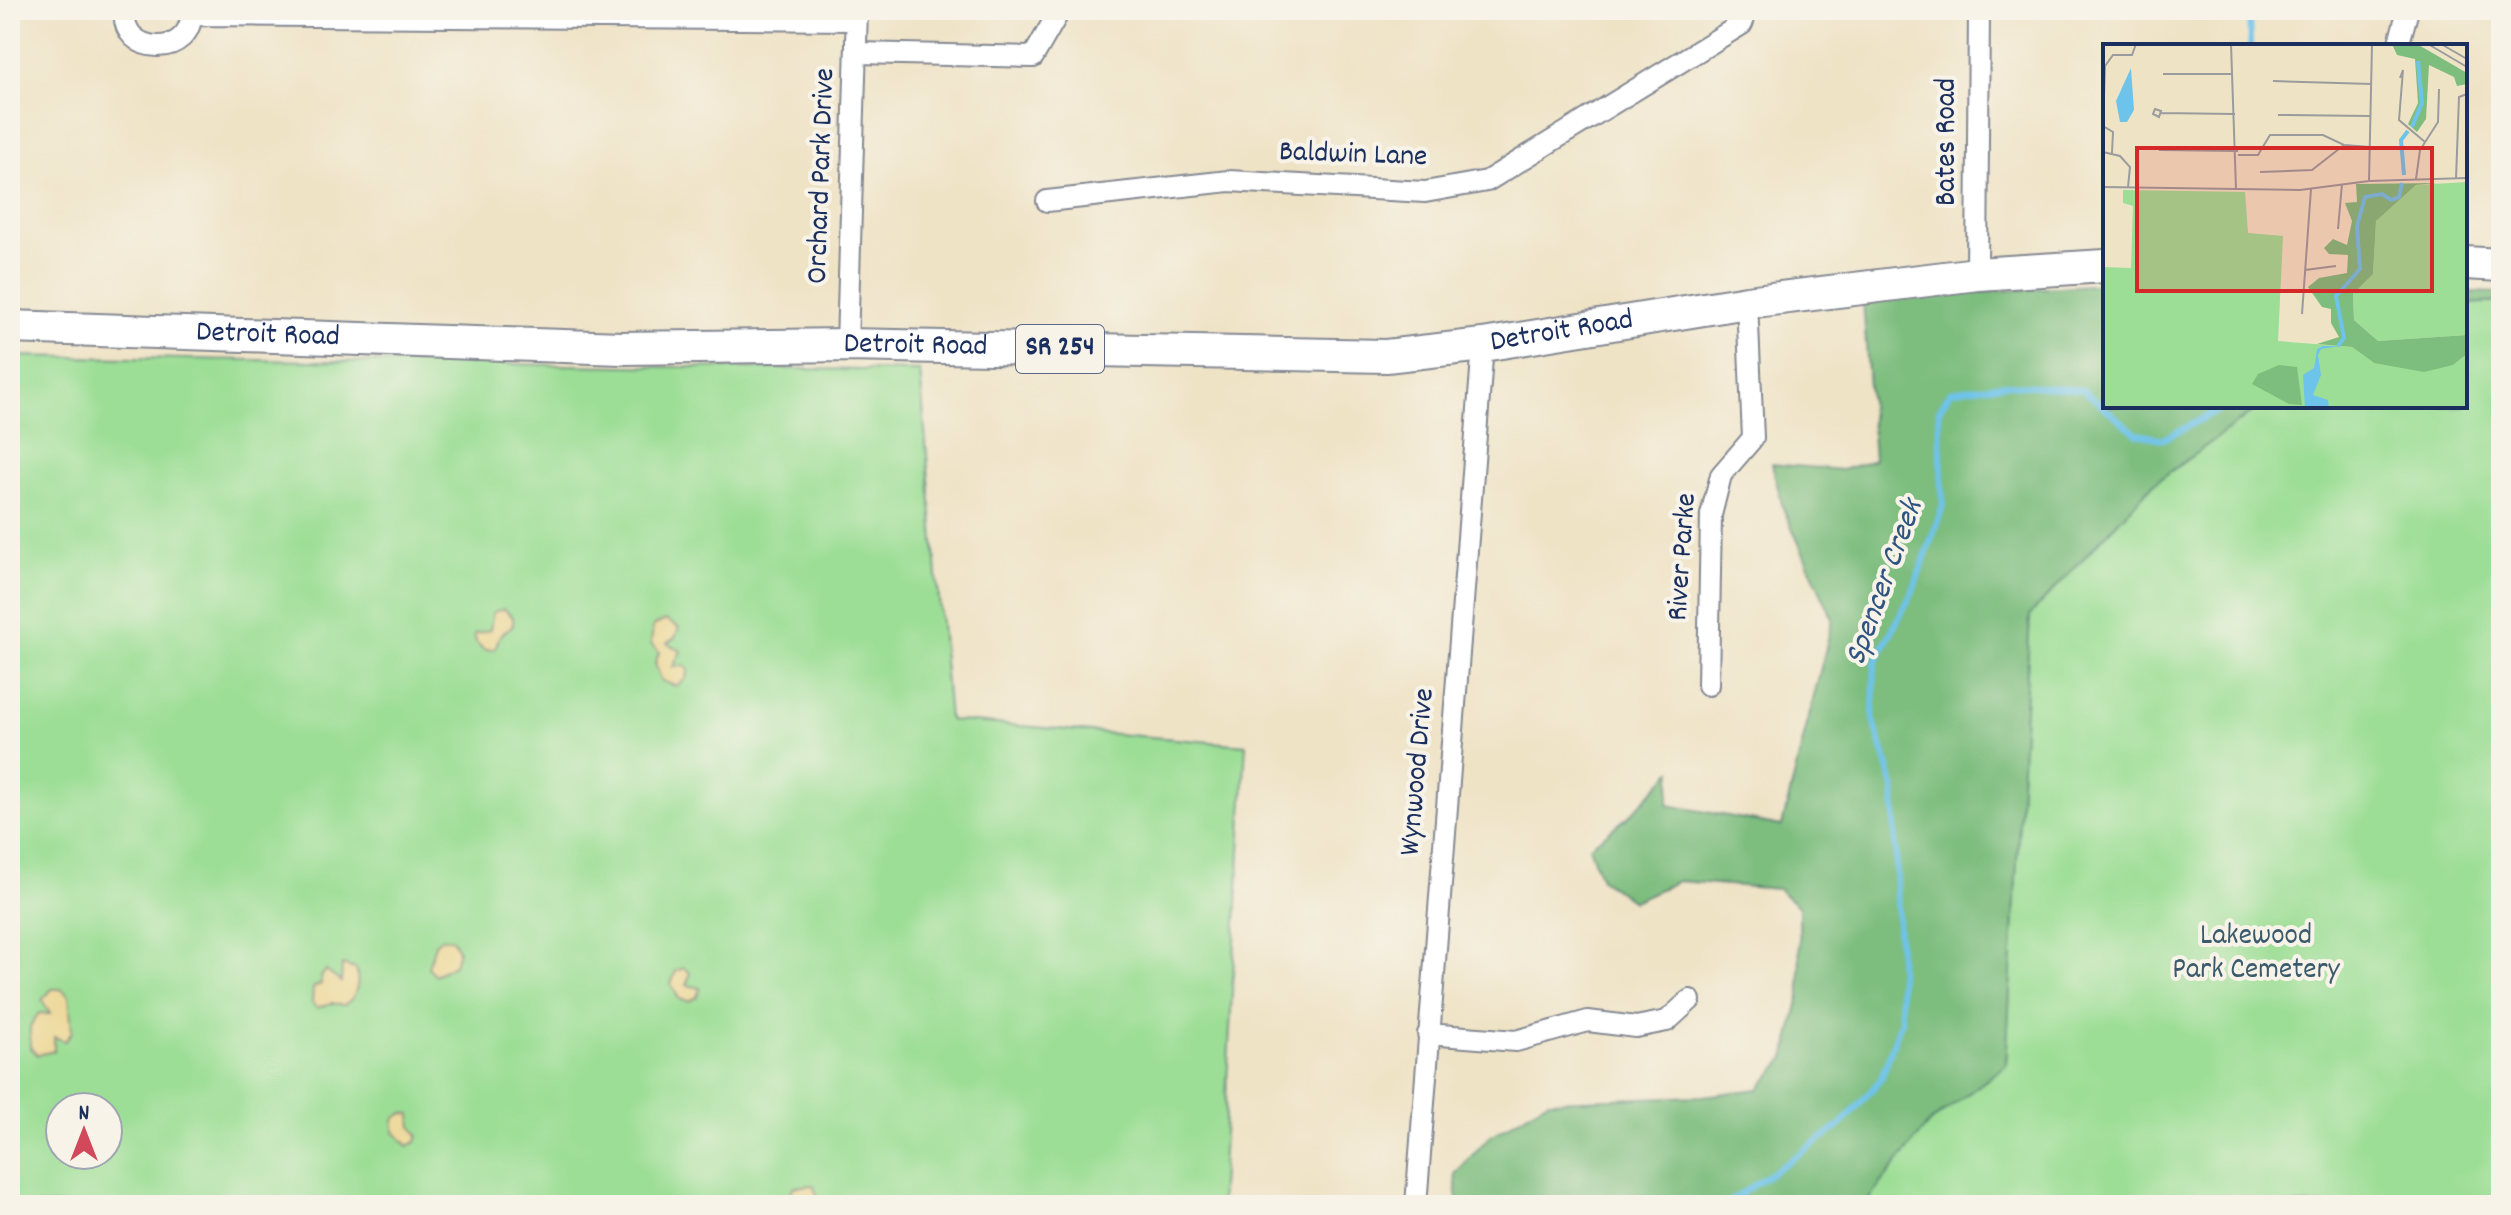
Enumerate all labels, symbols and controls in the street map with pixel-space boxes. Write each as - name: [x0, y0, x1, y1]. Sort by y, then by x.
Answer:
- inset map: [2103, 44, 2467, 408]
- street label: Orchard Park Drive: [798, 67, 848, 285]
- street label: Bates Road: [1927, 78, 1970, 206]
- street label: Baldwin Lane: [1278, 132, 1428, 180]
- street label: Detroit Road: [1487, 299, 1636, 365]
- street label: Detroit Road: [195, 312, 340, 360]
- street label: Detroit Road: [843, 323, 988, 369]
- road number: SR 254: [1016, 325, 1104, 373]
- water label: Spencer Creek: [1835, 491, 1938, 672]
- street label: River Parke: [1658, 492, 1710, 622]
- street label: Wynwood Drive: [1390, 686, 1448, 858]
- park label: Lakewood Park Cemetery: [2172, 916, 2341, 993]
- north arrow: [44, 1091, 124, 1171]
- text: N: [79, 1099, 90, 1130]

